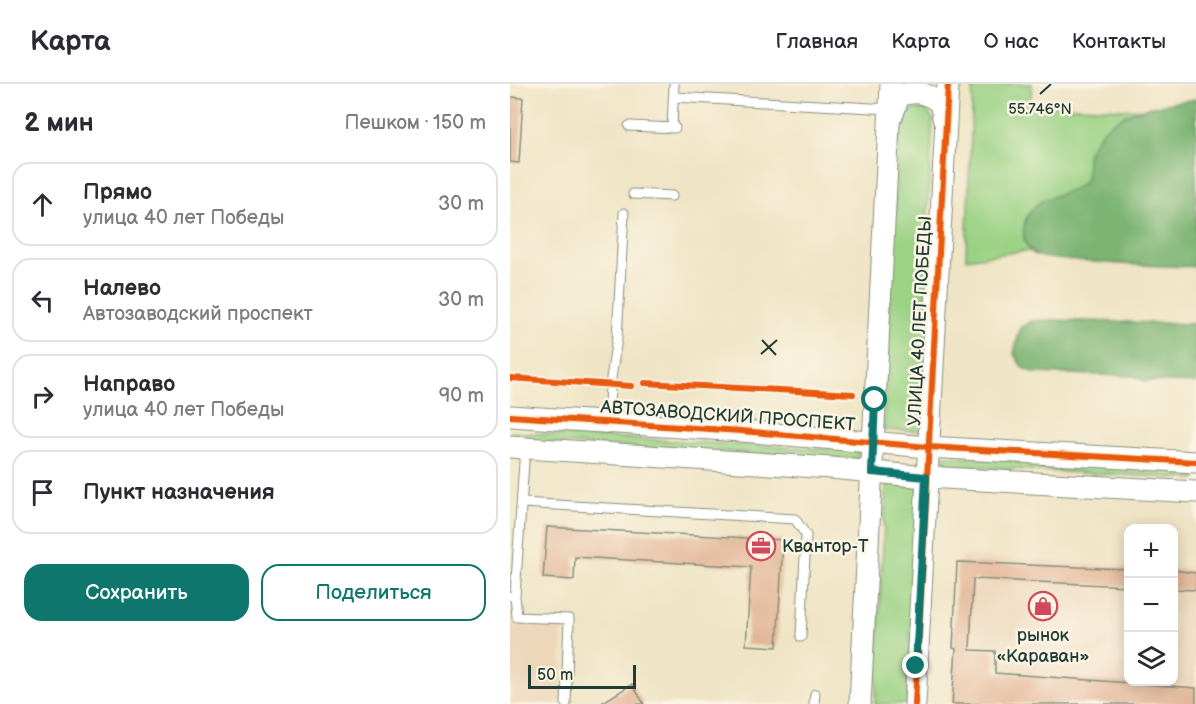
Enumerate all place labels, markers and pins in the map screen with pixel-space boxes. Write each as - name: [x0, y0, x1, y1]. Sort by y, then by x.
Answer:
- office icon: Квантор-Т: [745, 530, 777, 562]
- place label: Квантор-Т: [782, 536, 869, 557]
- shop icon: рынок «Караван»: [1027, 590, 1059, 622]
- place label: рынок «Караван»: [997, 625, 1089, 667]

